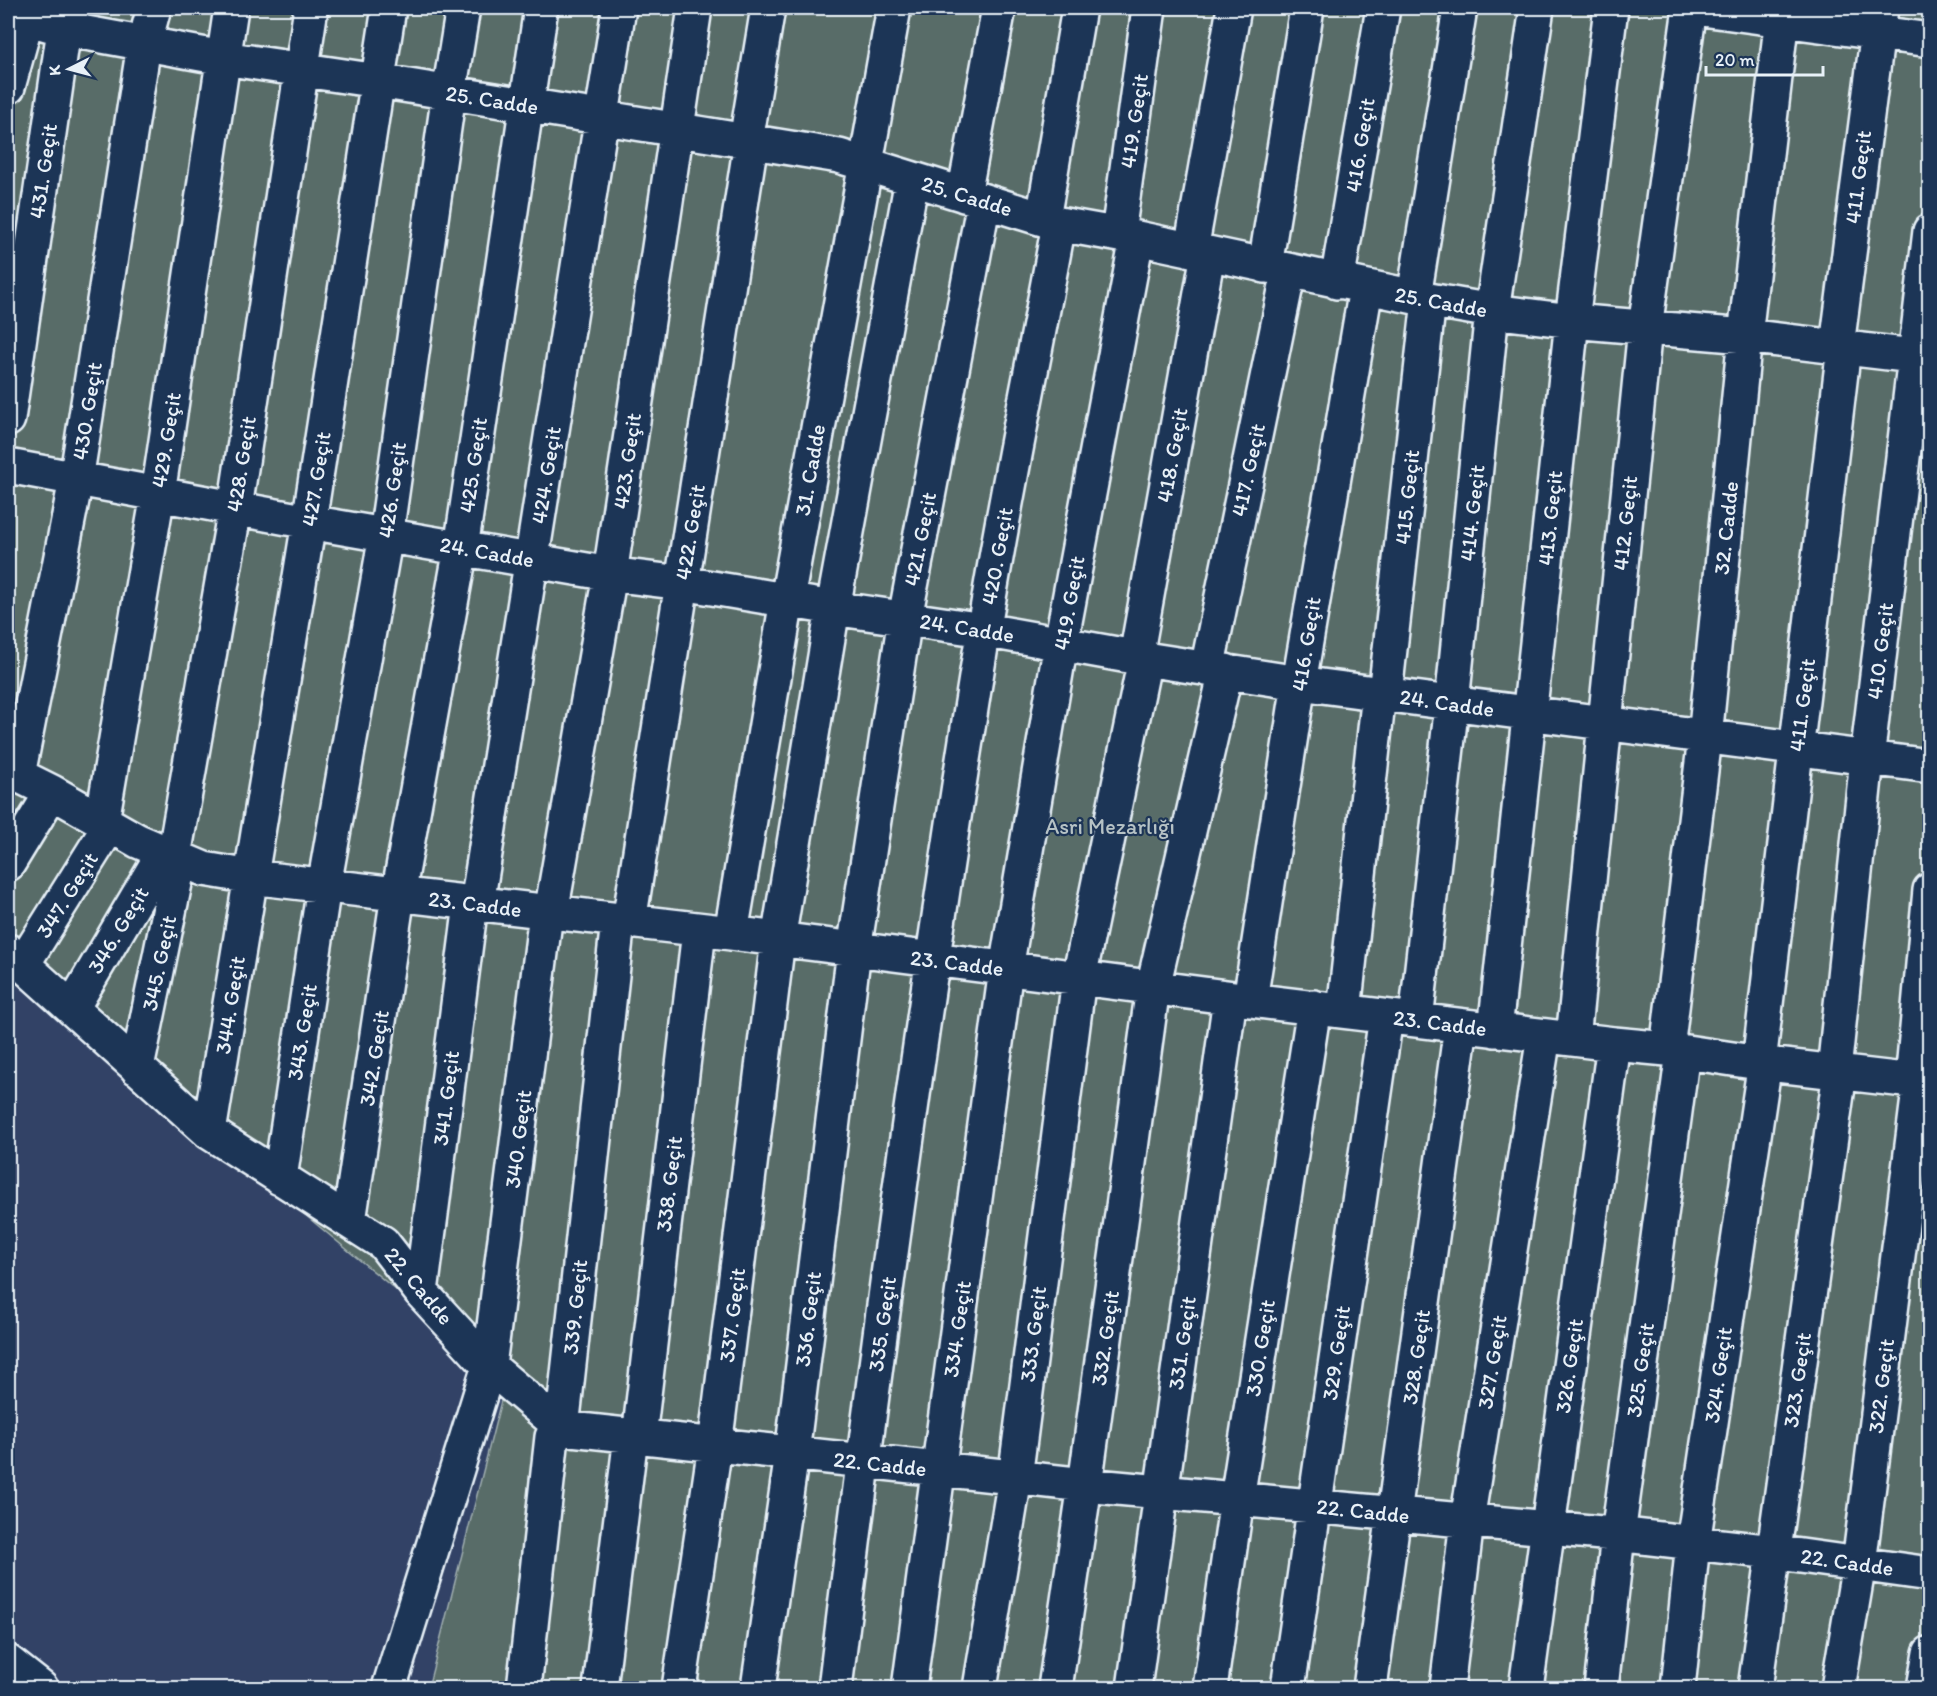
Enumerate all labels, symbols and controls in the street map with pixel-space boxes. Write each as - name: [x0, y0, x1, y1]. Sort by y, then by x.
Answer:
- north arrow: [39, 39, 99, 99]
- scale bar: [1706, 39, 1823, 77]
- text: 20 m: [1715, 49, 1755, 71]
- text: K: [45, 64, 65, 77]
- street label: 419. Geçit: [1114, 72, 1154, 170]
- street label: 25. Cadde: [444, 79, 540, 121]
- street label: 416. Geçit: [1339, 96, 1381, 194]
- street label: 431. Geçit: [23, 122, 63, 220]
- street label: 411. Geçit: [1839, 129, 1877, 225]
- street label: 25. Cadde: [918, 169, 1016, 223]
- street label: 25. Cadde: [1393, 281, 1489, 323]
- street label: 430. Geçit: [66, 360, 108, 462]
- street label: 429. Geçit: [145, 390, 187, 490]
- street label: 418. Geçit: [1150, 406, 1194, 504]
- street label: 423. Geçit: [607, 411, 647, 511]
- street label: 428. Geçit: [220, 414, 262, 514]
- street label: 425. Geçit: [453, 415, 493, 515]
- street label: 417. Geçit: [1225, 421, 1271, 519]
- street label: 31. Cadde: [789, 422, 831, 518]
- street label: 424. Geçit: [525, 424, 567, 526]
- street label: 427. Geçit: [295, 429, 337, 529]
- street label: 426. Geçit: [372, 440, 412, 540]
- street label: 415. Geçit: [1389, 448, 1425, 546]
- street label: 414. Geçit: [1454, 463, 1490, 563]
- street label: 413. Geçit: [1532, 469, 1568, 567]
- street label: 412. Geçit: [1607, 474, 1643, 572]
- street label: 32. Cadde: [1708, 480, 1744, 576]
- street label: 422. Geçit: [669, 482, 711, 582]
- street label: 421. Geçit: [898, 490, 942, 588]
- street label: 420. Geçit: [975, 505, 1019, 607]
- street label: 24. Cadde: [438, 530, 536, 574]
- street label: 419. Geçit: [1047, 554, 1091, 652]
- street label: 416. Geçit: [1285, 595, 1327, 693]
- street label: 410. Geçit: [1861, 601, 1899, 701]
- street label: 24. Cadde: [918, 607, 1016, 649]
- street label: 411. Geçit: [1783, 657, 1821, 753]
- street label: 24. Cadde: [1398, 683, 1496, 723]
- park label: Asri Mezarlığı: [1045, 813, 1175, 840]
- street label: 347. Geçit: [30, 847, 104, 943]
- street label: 346. Geçit: [81, 881, 155, 979]
- street label: 23. Cadde: [427, 885, 523, 923]
- street label: 345. Geçit: [136, 913, 182, 1013]
- street label: 23. Cadde: [909, 944, 1005, 982]
- street label: 344. Geçit: [209, 954, 251, 1056]
- street label: 343. Geçit: [281, 982, 323, 1082]
- street label: 23. Cadde: [1392, 1004, 1488, 1042]
- street label: 342. Geçit: [353, 1008, 395, 1108]
- street label: 341. Geçit: [427, 1049, 465, 1147]
- street label: 340. Geçit: [499, 1088, 537, 1190]
- street label: 338. Geçit: [650, 1135, 688, 1233]
- street label: 22. Cadde: [379, 1242, 459, 1330]
- street label: 339. Geçit: [557, 1258, 593, 1356]
- street label: 337. Geçit: [713, 1266, 751, 1364]
- street label: 336. Geçit: [789, 1270, 827, 1368]
- street label: 335. Geçit: [862, 1275, 902, 1373]
- street label: 334. Geçit: [937, 1279, 977, 1379]
- street label: 333. Geçit: [1014, 1285, 1052, 1383]
- street label: 332. Geçit: [1085, 1289, 1125, 1387]
- street label: 331. Geçit: [1162, 1294, 1202, 1392]
- street label: 330. Geçit: [1239, 1298, 1281, 1398]
- street label: 329. Geçit: [1316, 1304, 1356, 1402]
- street label: 328. Geçit: [1396, 1308, 1436, 1406]
- street label: 327. Geçit: [1471, 1313, 1513, 1411]
- street label: 326. Geçit: [1549, 1317, 1589, 1415]
- street label: 325. Geçit: [1620, 1321, 1660, 1419]
- street label: 324. Geçit: [1698, 1325, 1738, 1425]
- street label: 323. Geçit: [1777, 1331, 1817, 1429]
- street label: 322. Geçit: [1862, 1337, 1900, 1435]
- street label: 22. Cadde: [832, 1446, 928, 1482]
- street label: 22. Cadde: [1315, 1493, 1411, 1529]
- street label: 22. Cadde: [1799, 1542, 1895, 1582]

